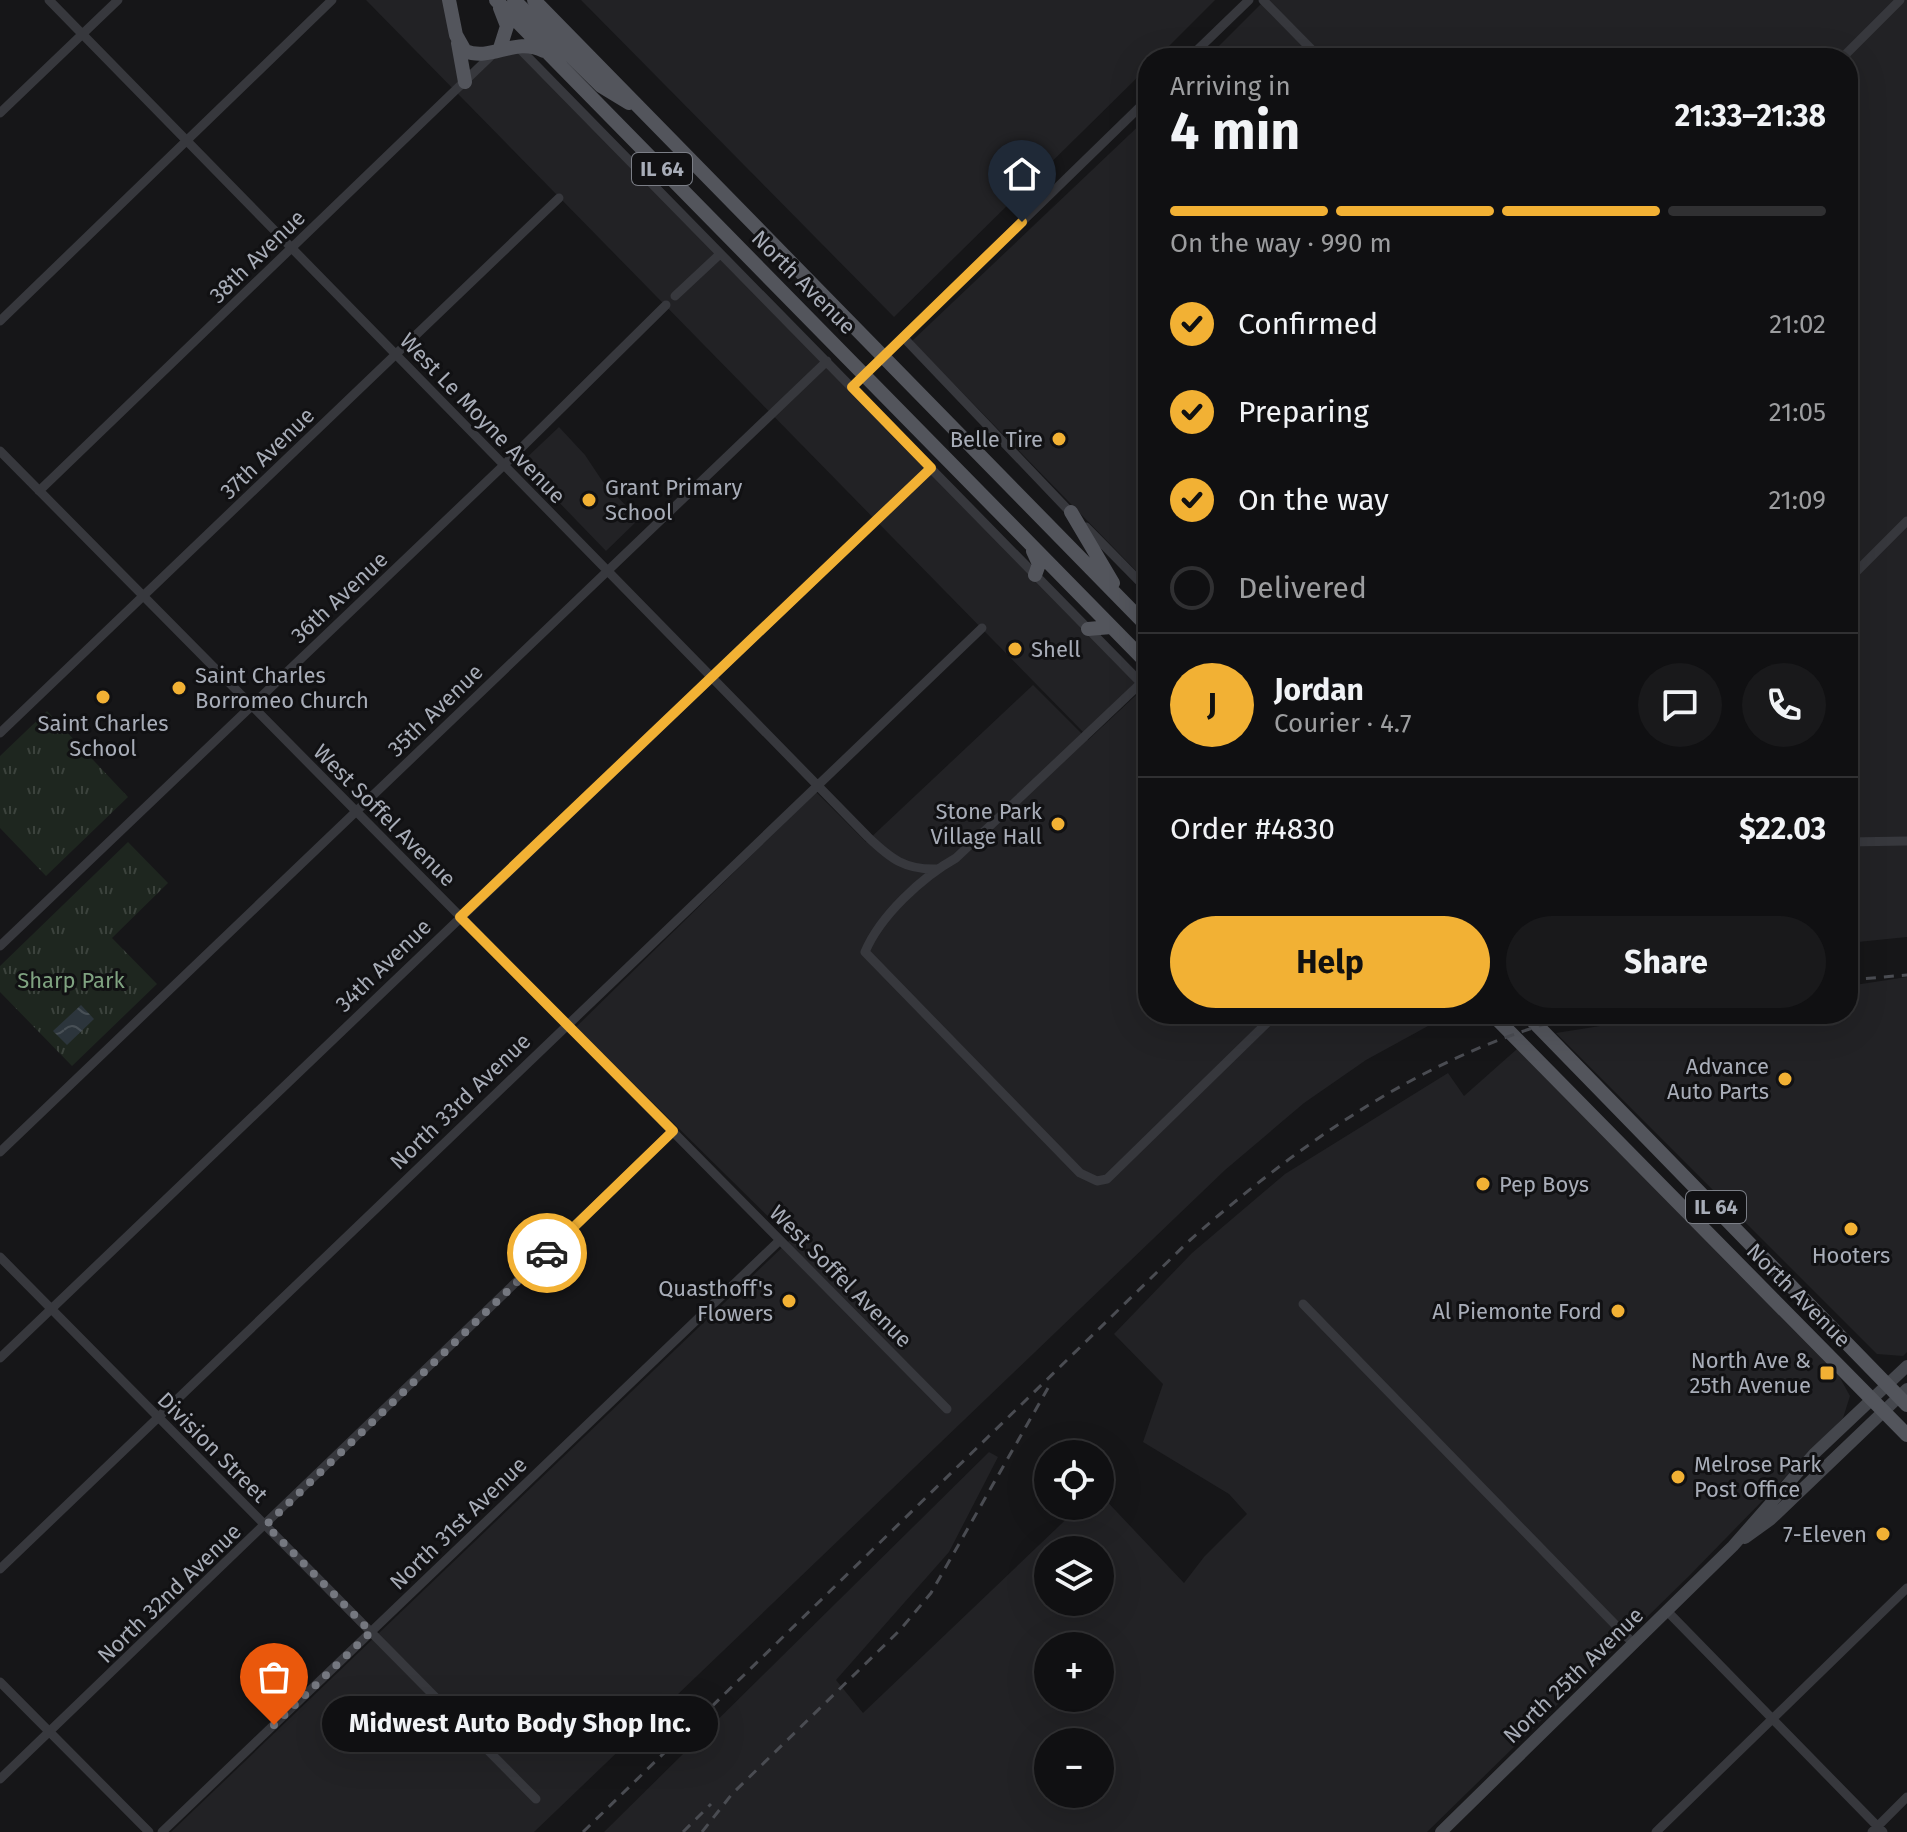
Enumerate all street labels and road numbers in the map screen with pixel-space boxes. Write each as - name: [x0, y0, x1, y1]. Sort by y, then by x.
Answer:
- road number: IL 64: [632, 153, 692, 185]
- street label: 38th Avenue: [204, 204, 311, 309]
- street label: North Avenue: [746, 225, 861, 340]
- street label: West Le Moyne Avenue: [394, 327, 571, 509]
- street label: 37th Avenue: [215, 402, 320, 505]
- street label: 36th Avenue: [285, 546, 393, 649]
- street label: 35th Avenue: [382, 658, 488, 762]
- street label: West Soffel Avenue: [308, 738, 462, 892]
- street label: 34th Avenue: [330, 913, 437, 1018]
- street label: North 33rd Avenue: [384, 1027, 536, 1175]
- road number: IL 64: [1686, 1191, 1746, 1223]
- street label: West Soffel Avenue: [764, 1199, 918, 1353]
- street label: North Avenue: [1741, 1238, 1856, 1353]
- street label: Division Street: [152, 1386, 274, 1508]
- street label: North 31st Avenue: [384, 1451, 532, 1596]
- street label: North 32nd Avenue: [92, 1518, 247, 1669]
- street label: North 25th Avenue: [1498, 1602, 1649, 1749]

